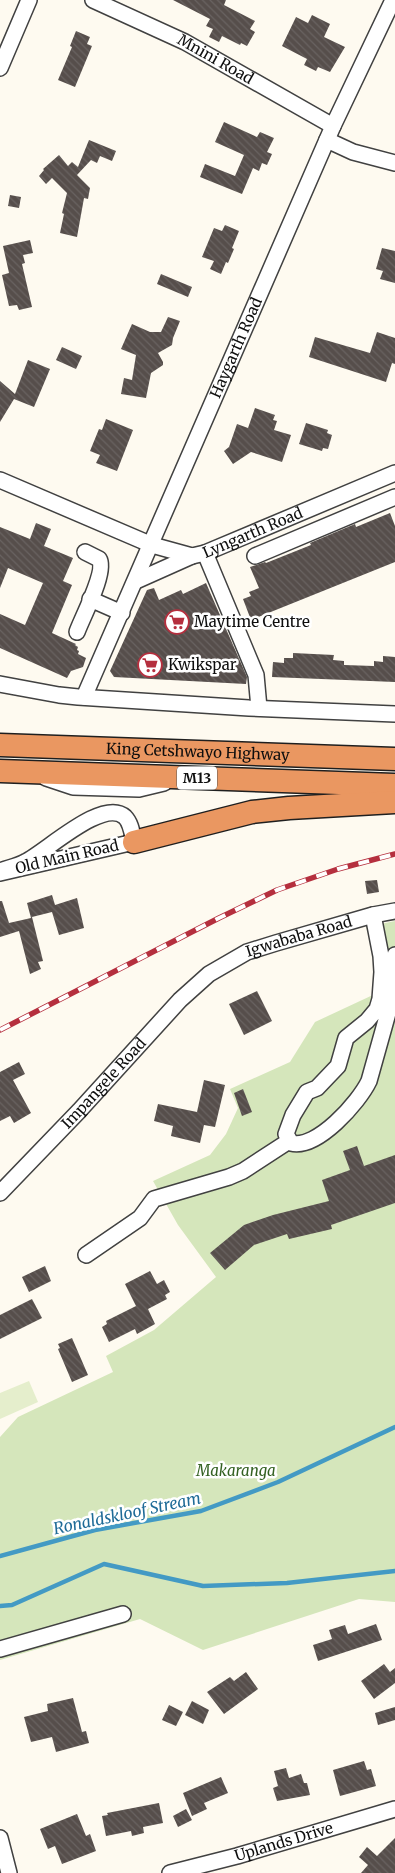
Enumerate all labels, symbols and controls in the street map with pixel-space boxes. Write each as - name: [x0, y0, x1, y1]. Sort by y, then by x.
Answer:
- street label: Mnini Road: [174, 30, 257, 88]
- street label: Haygarth Road: [206, 294, 266, 401]
- street label: Lyngarth Road: [200, 503, 305, 562]
- supermarket icon: Maytime Centre: [164, 609, 190, 635]
- place label: Maytime Centre: [194, 612, 310, 631]
- supermarket icon: Kwikspar: [137, 652, 163, 678]
- place label: Kwikspar: [168, 655, 237, 674]
- street label: King Cetshwayo Highway: [106, 739, 290, 764]
- road number: M13: [177, 766, 217, 790]
- street label: Old Main Road: [13, 835, 120, 878]
- street label: Igwababa Road: [243, 912, 354, 961]
- street label: Impangele Road: [57, 1034, 150, 1132]
- park label: Makaranga: [195, 1461, 276, 1480]
- water label: Ronaldskloof Stream: [51, 1488, 203, 1538]
- street label: Uplands Drive: [232, 1818, 335, 1865]

